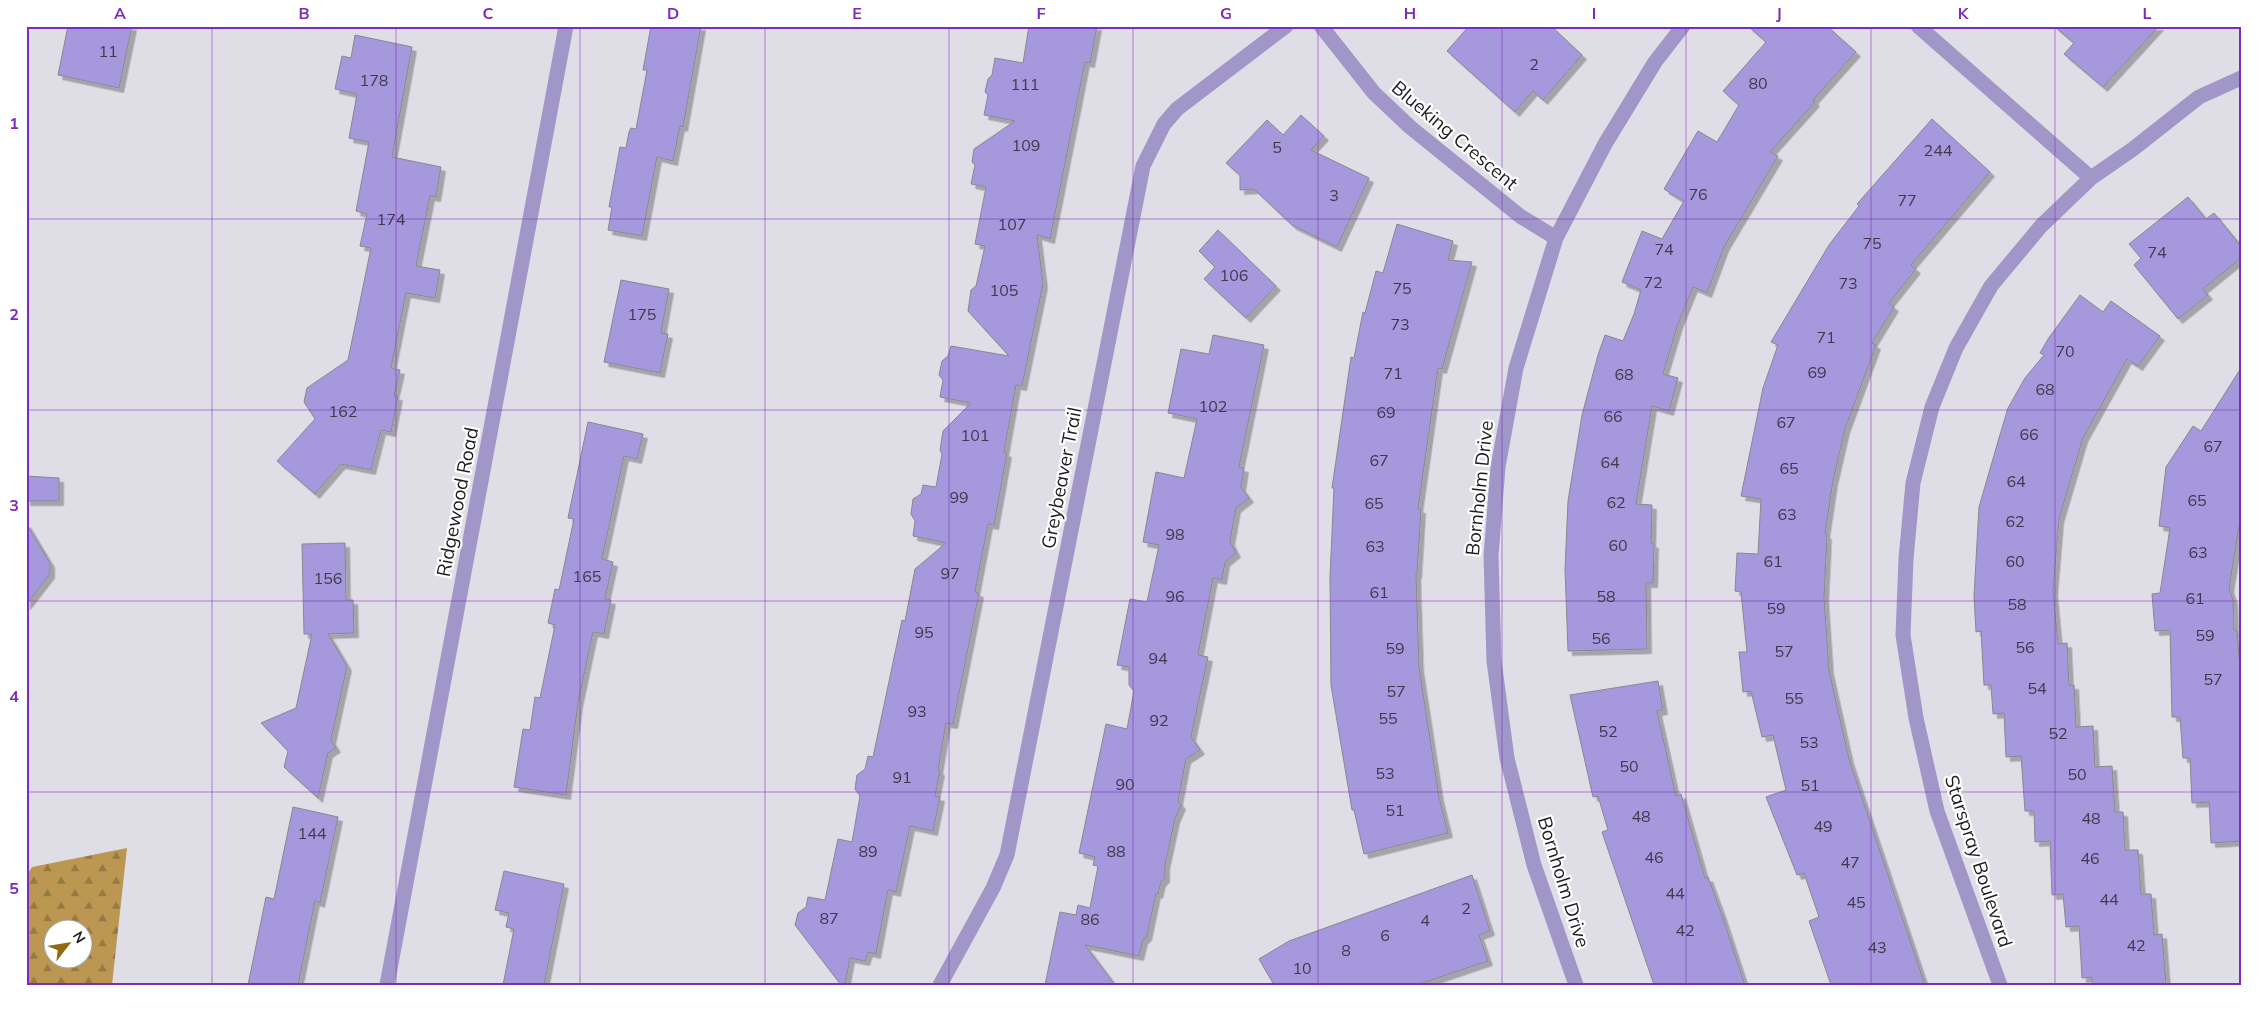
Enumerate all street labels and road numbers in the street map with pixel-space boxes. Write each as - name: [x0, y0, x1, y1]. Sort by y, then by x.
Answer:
- street label: Blueking Crescent: [1387, 75, 1523, 195]
- street label: Greybeaver Trail: [1036, 405, 1086, 551]
- street label: Bornholm Drive: [1460, 419, 1498, 557]
- street label: Ridgewood Road: [431, 425, 483, 579]
- street label: Starspray Boulevard: [1940, 772, 2018, 950]
- street label: Bornholm Drive: [1533, 814, 1595, 950]

